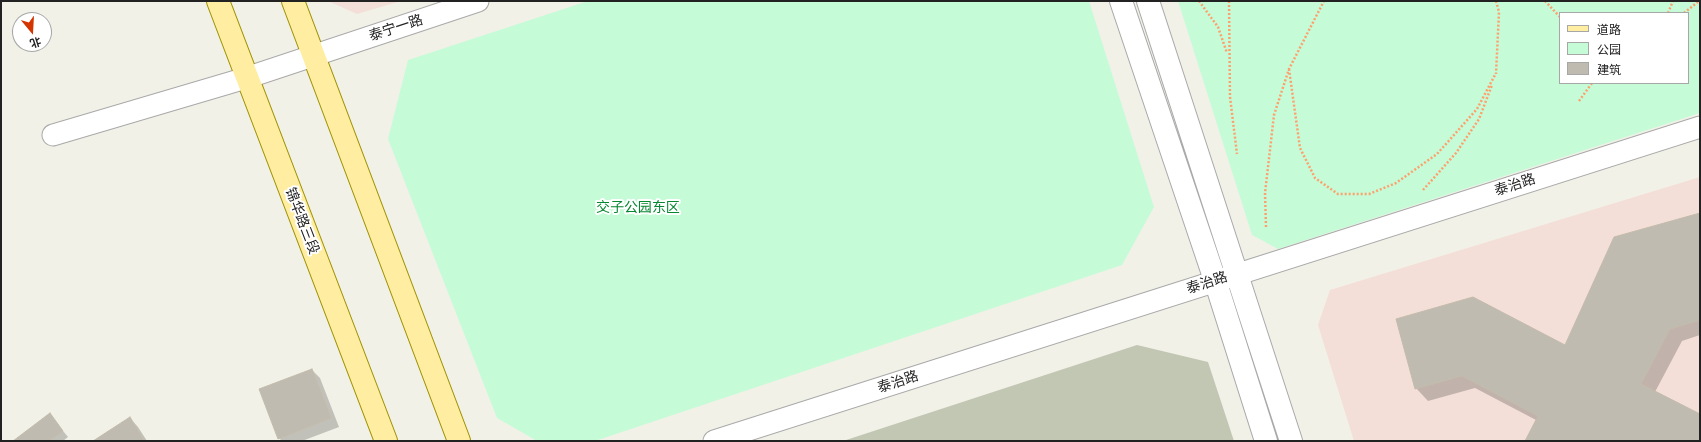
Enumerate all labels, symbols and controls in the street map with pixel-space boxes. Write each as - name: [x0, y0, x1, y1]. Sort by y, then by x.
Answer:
- street label: 泰宁一路: [367, 11, 425, 45]
- north arrow: [12, 12, 52, 52]
- legend: [1559, 12, 1689, 84]
- text: 道路: [1597, 22, 1621, 37]
- text: 北: [28, 34, 43, 51]
- text: 公园: [1597, 42, 1621, 57]
- text: 建筑: [1597, 62, 1621, 77]
- street label: 泰治路: [1492, 171, 1538, 199]
- street label: 锦华路三段: [282, 185, 322, 257]
- park label: 交子公园东区: [596, 200, 680, 216]
- street label: 泰治路: [1184, 269, 1230, 297]
- street label: 泰治路: [875, 368, 921, 396]

